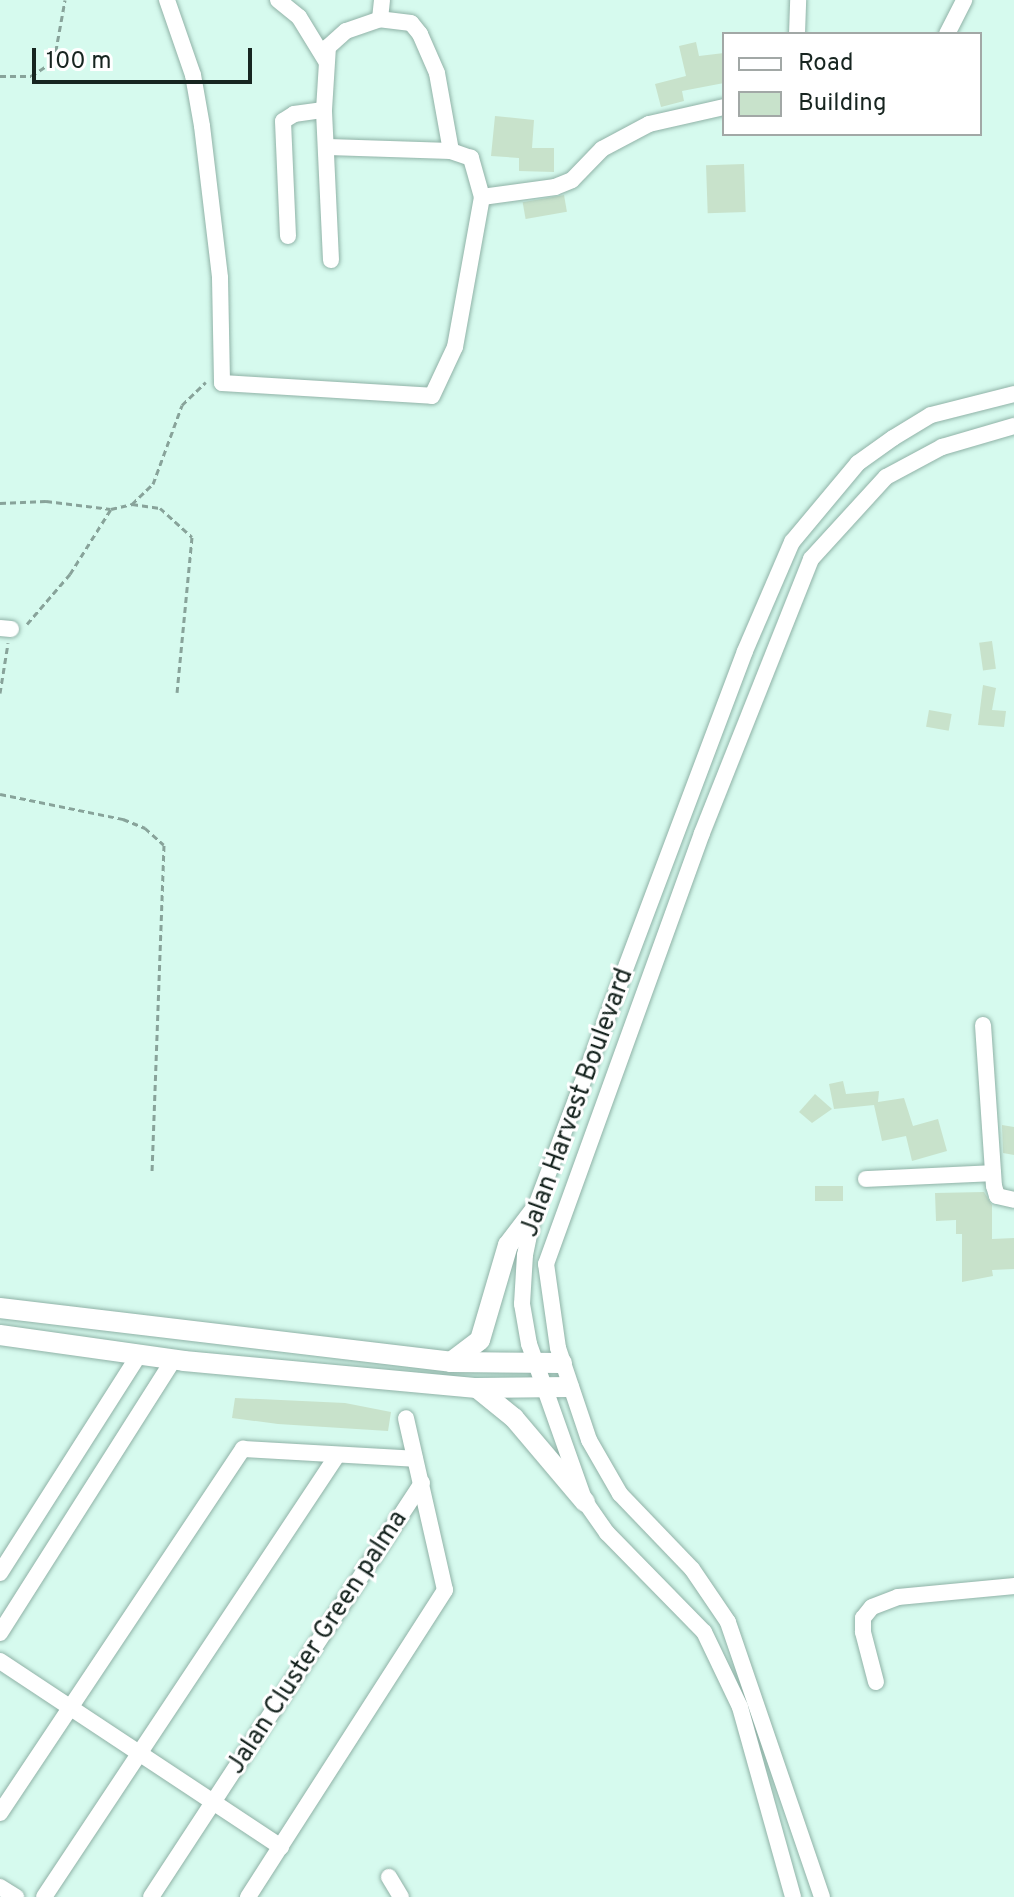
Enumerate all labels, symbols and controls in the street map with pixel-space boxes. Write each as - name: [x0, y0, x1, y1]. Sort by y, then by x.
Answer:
- scale bar: [36, 32, 256, 82]
- legend: [722, 32, 982, 136]
- text: 100 m: [46, 47, 112, 77]
- text: Road: [798, 49, 854, 79]
- text: Building: [798, 89, 887, 119]
- street label: Jalan Harvest Boulevard: [515, 964, 641, 1242]
- street label: Jalan Cluster Green palma: [221, 1505, 415, 1781]

